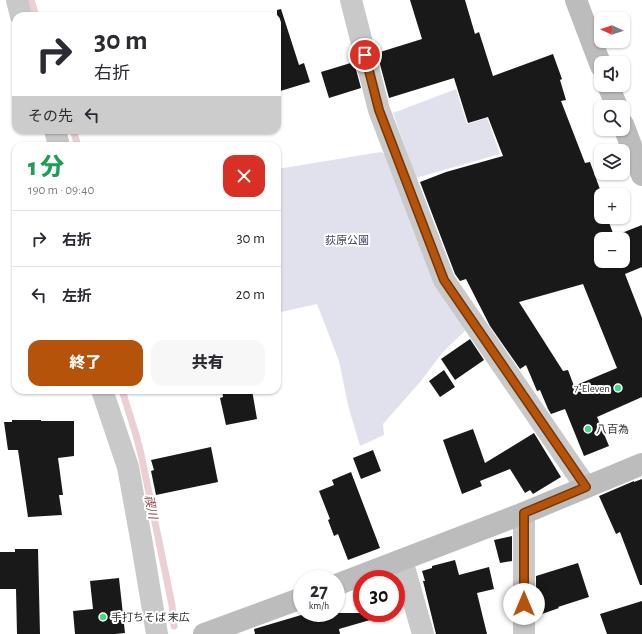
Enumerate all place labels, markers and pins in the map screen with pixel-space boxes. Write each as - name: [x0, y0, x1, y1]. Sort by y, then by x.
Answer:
- pin: [348, 38, 382, 72]
- place label: 7-Eleven: [574, 383, 610, 394]
- marker: 7-Eleven: [613, 383, 623, 393]
- place label: 八百為: [596, 423, 629, 435]
- marker: 八百為: [583, 424, 593, 434]
- place label: 手打ちそば 末広: [111, 611, 190, 623]
- marker: 手打ちそば 末広: [98, 612, 108, 622]

